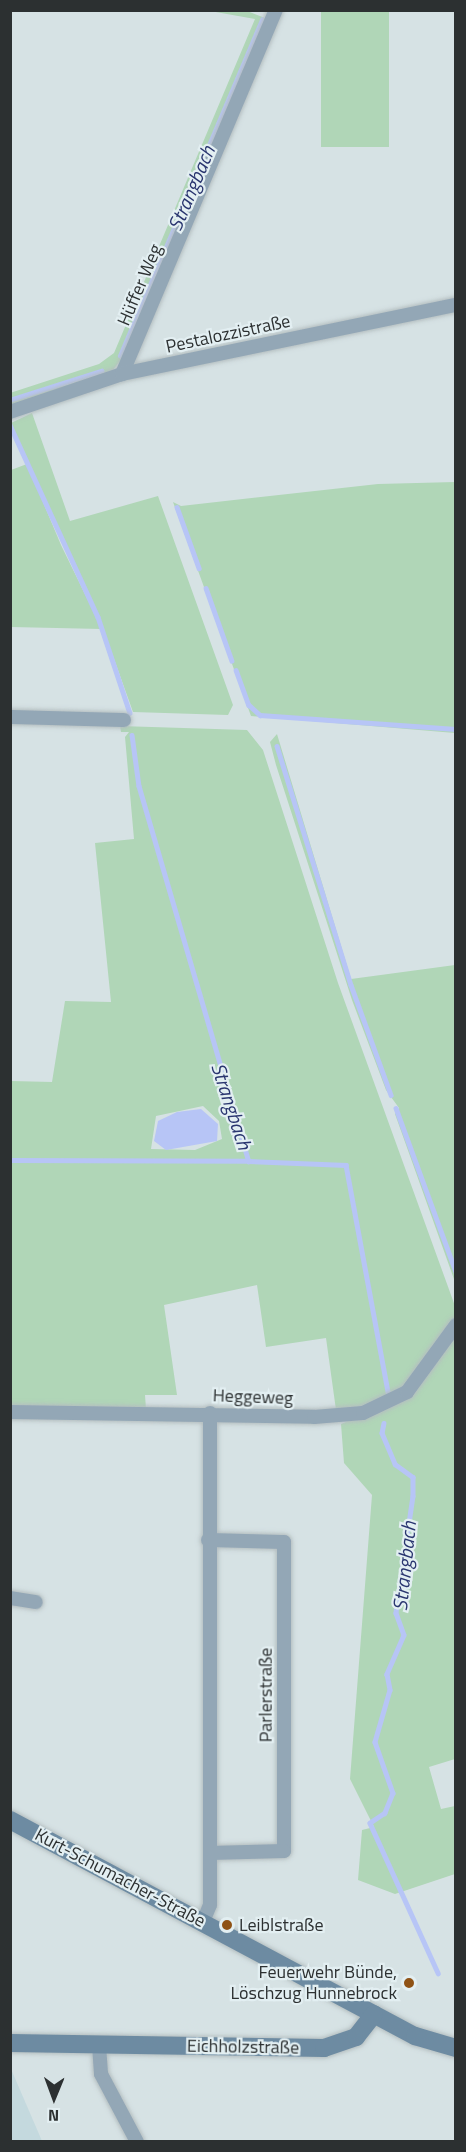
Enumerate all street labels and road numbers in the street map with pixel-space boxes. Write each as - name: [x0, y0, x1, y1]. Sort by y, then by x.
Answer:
- street label: Hüffer Weg: [113, 241, 167, 329]
- street label: Pestalozzistraße: [164, 310, 292, 358]
- street label: Heggeweg: [212, 1385, 294, 1409]
- street label: Parlerstraße: [255, 1648, 277, 1742]
- street label: Kurt-Schumacher-Straße: [31, 1824, 209, 1932]
- street label: Eichholzstraße: [187, 2035, 299, 2059]

